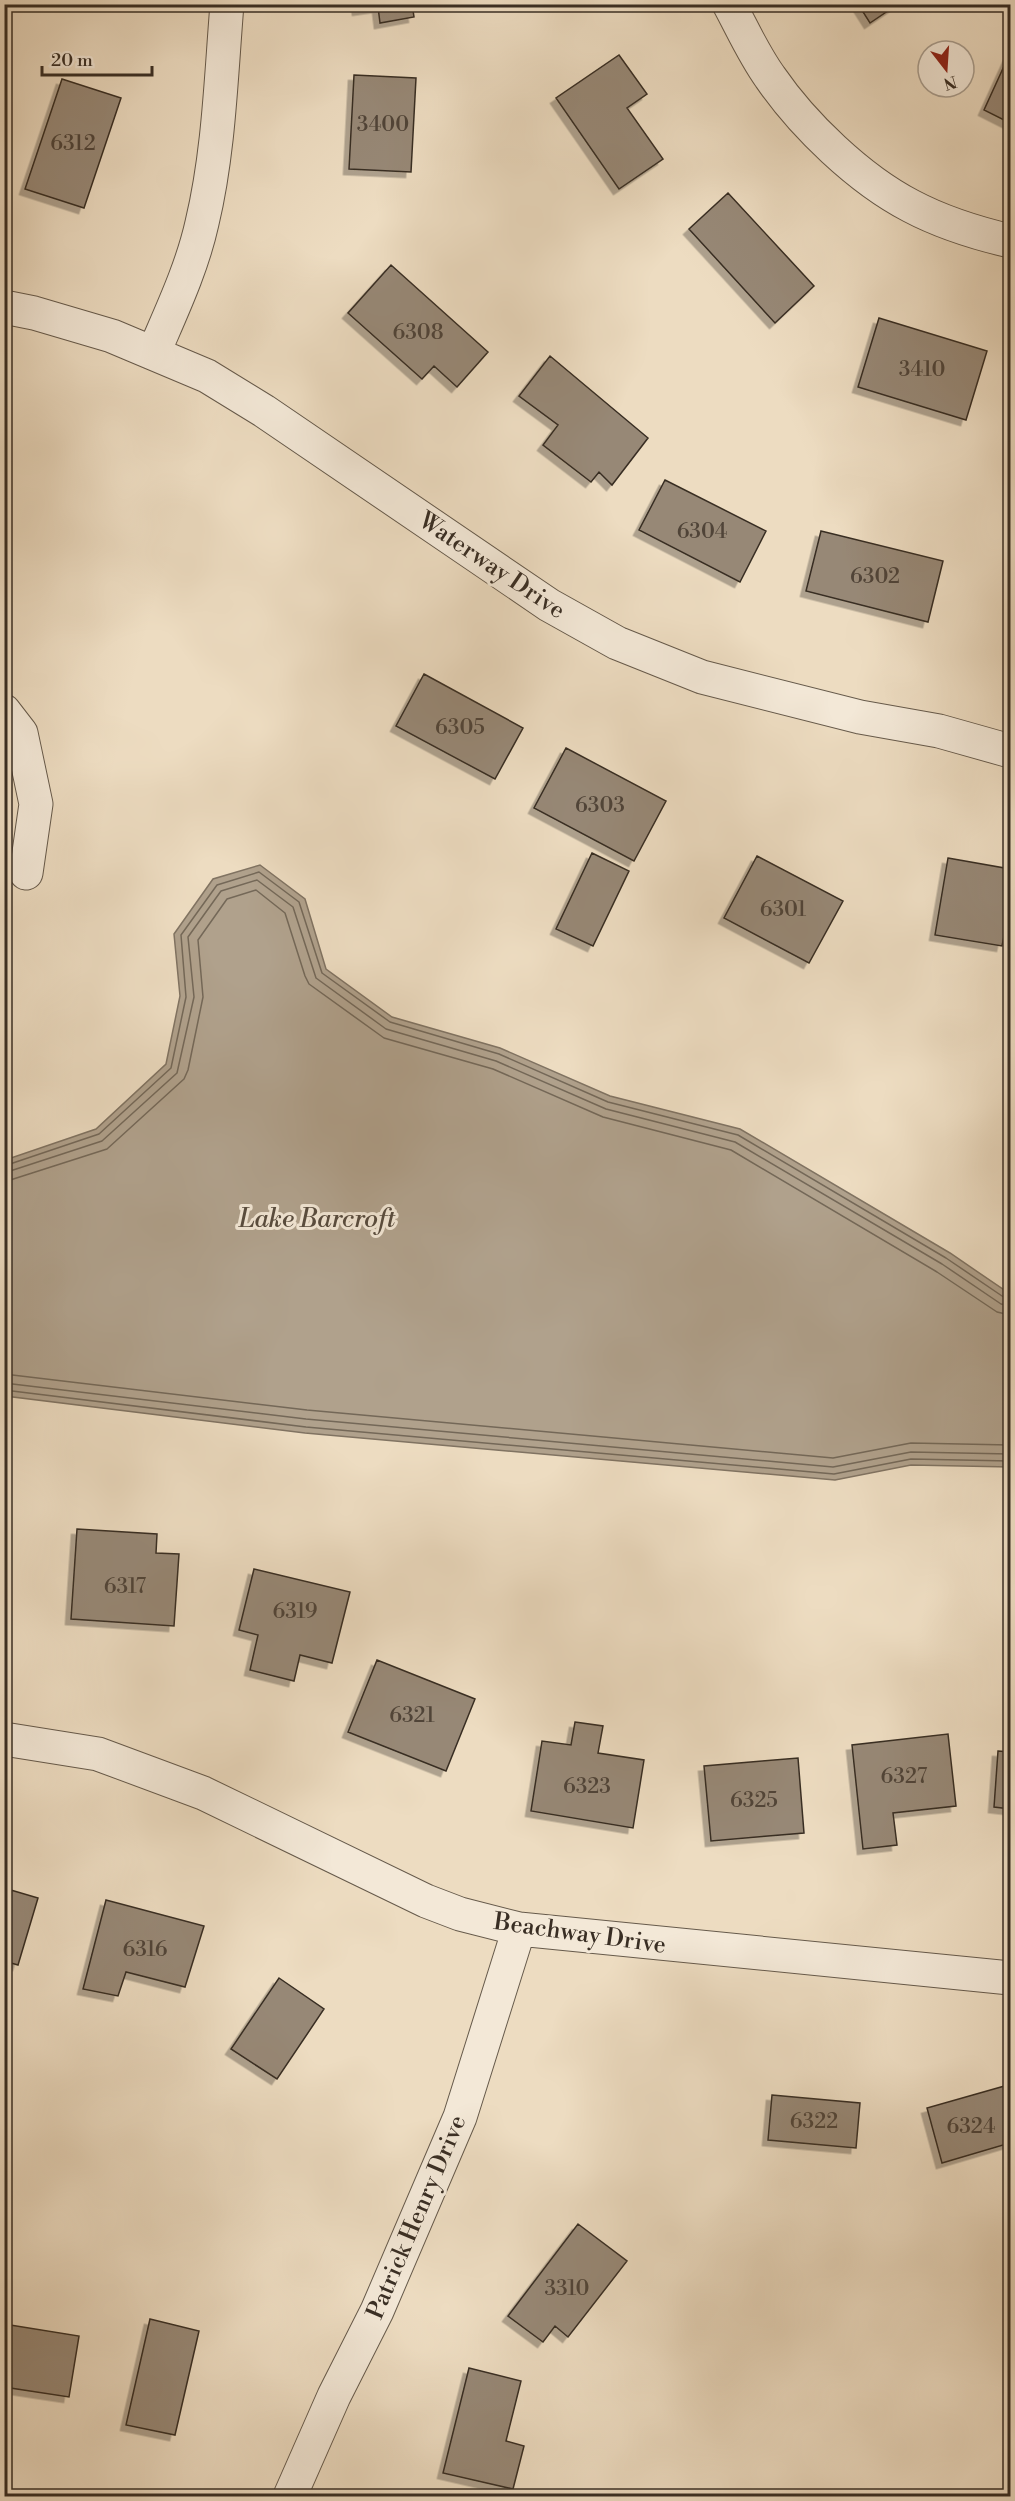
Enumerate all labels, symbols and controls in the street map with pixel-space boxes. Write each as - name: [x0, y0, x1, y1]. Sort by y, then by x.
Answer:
- scale bar: [42, 39, 152, 77]
- north arrow: [916, 39, 976, 99]
- text: 20 m: [51, 49, 93, 72]
- text: N: [941, 71, 959, 94]
- house number: 3400: [357, 112, 409, 138]
- house number: 6312: [50, 131, 96, 157]
- house number: 6308: [392, 320, 444, 346]
- house number: 3410: [899, 357, 945, 383]
- street label: Waterway Drive: [412, 505, 570, 626]
- house number: 6304: [677, 519, 727, 545]
- house number: 6302: [850, 564, 900, 590]
- house number: 6305: [435, 715, 485, 741]
- house number: 6303: [575, 793, 625, 819]
- house number: 6301: [760, 897, 806, 923]
- water label: Lake Barcroft: [238, 1203, 396, 1235]
- house number: 6317: [104, 1574, 147, 1600]
- house number: 6319: [273, 1599, 317, 1625]
- house number: 6321: [389, 1703, 435, 1729]
- house number: 6327: [881, 1764, 928, 1790]
- house number: 6323: [563, 1774, 611, 1800]
- house number: 6325: [730, 1788, 778, 1814]
- street label: Beachway Drive: [491, 1907, 668, 1961]
- house number: 6316: [123, 1937, 168, 1963]
- house number: 6322: [790, 2109, 838, 2135]
- street label: Patrick Henry Drive: [360, 2111, 473, 2324]
- house number: 6324: [947, 2114, 995, 2140]
- house number: 3310: [545, 2276, 589, 2302]

